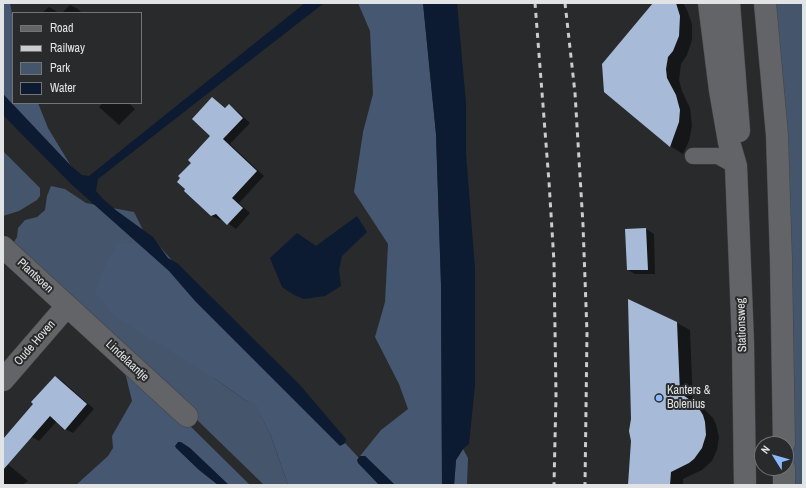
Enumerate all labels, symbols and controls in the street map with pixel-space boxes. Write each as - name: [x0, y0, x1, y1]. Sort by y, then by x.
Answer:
- legend: [12, 12, 142, 104]
- text: Road: [50, 20, 74, 36]
- text: Railway: [50, 40, 85, 56]
- text: Park: [50, 60, 70, 76]
- text: Water: [50, 80, 76, 96]
- street label: Plantsoen: [14, 256, 56, 296]
- street label: Stationsweg: [734, 298, 750, 352]
- street label: Oude Hoven: [11, 317, 59, 369]
- street label: Lindelaantje: [102, 337, 152, 385]
- place label: Kanters & Bolenius: [667, 384, 710, 412]
- marker: Kanters & Bolenius: [654, 393, 664, 403]
- north arrow: [754, 436, 794, 476]
- text: N: [758, 443, 773, 456]

